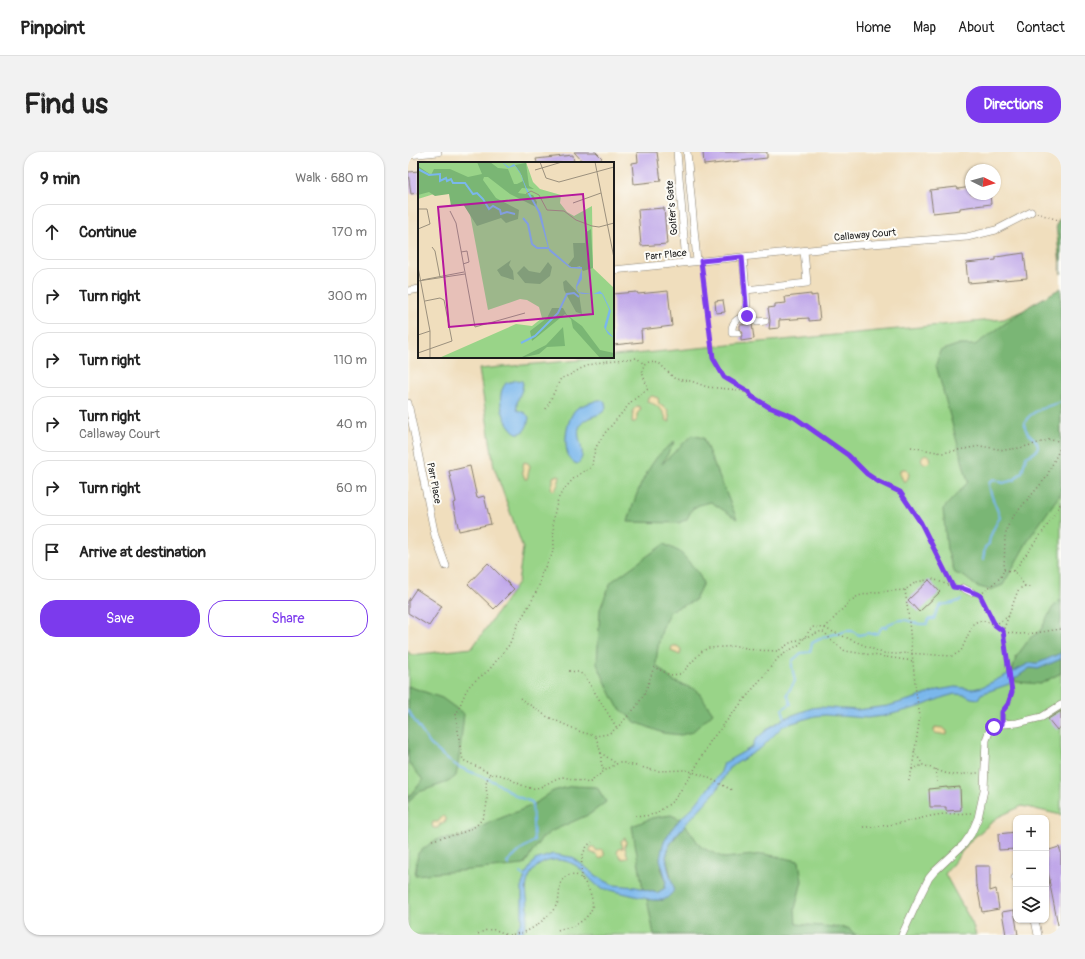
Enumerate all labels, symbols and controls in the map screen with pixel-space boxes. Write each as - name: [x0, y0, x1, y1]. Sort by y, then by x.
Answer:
- text: Pinpoint: [20, 16, 85, 40]
- text: Home: [856, 19, 891, 36]
- text: Map: [913, 19, 936, 36]
- text: About: [958, 19, 994, 36]
- text: Contact: [1016, 19, 1065, 36]
- button: Directions: [966, 86, 1061, 123]
- text: Find us: [24, 87, 108, 122]
- inset map: [418, 162, 614, 358]
- north arrow: [965, 164, 1001, 200]
- text: 9 min: [40, 168, 80, 189]
- text: Walk · 680 m: [295, 170, 368, 186]
- street label: Golfer's Gate: [664, 180, 680, 236]
- icon: ahead: [41, 221, 63, 243]
- text: Continue: [79, 223, 137, 242]
- text: 170 m: [332, 224, 367, 240]
- street label: Callaway Court: [833, 226, 897, 244]
- street label: Parr Place: [645, 247, 687, 263]
- icon: right: [41, 285, 63, 307]
- text: Turn right: [79, 287, 140, 306]
- text: 300 m: [328, 288, 367, 304]
- route end: [738, 307, 756, 325]
- icon: right: [41, 349, 63, 371]
- text: Turn right: [79, 351, 140, 370]
- text: 110 m: [334, 352, 367, 368]
- text: Turn right: [79, 407, 140, 426]
- icon: right: [41, 413, 63, 435]
- text: 40 m: [336, 416, 367, 432]
- text: Callaway Court: [79, 426, 160, 442]
- street label: Parr Place: [424, 461, 444, 505]
- icon: right: [41, 477, 63, 499]
- text: Turn right: [79, 479, 140, 498]
- text: 60 m: [336, 480, 367, 496]
- icon: arrive: [41, 541, 63, 563]
- text: Arrive at destination: [79, 543, 206, 562]
- button: Save: [40, 600, 200, 637]
- button: Share: [208, 600, 368, 637]
- route start: [985, 718, 1003, 736]
- map controls: [1013, 815, 1049, 923]
- button: +: [1013, 815, 1049, 851]
- button: −: [1013, 851, 1049, 887]
- button: layers: [1013, 887, 1049, 923]

